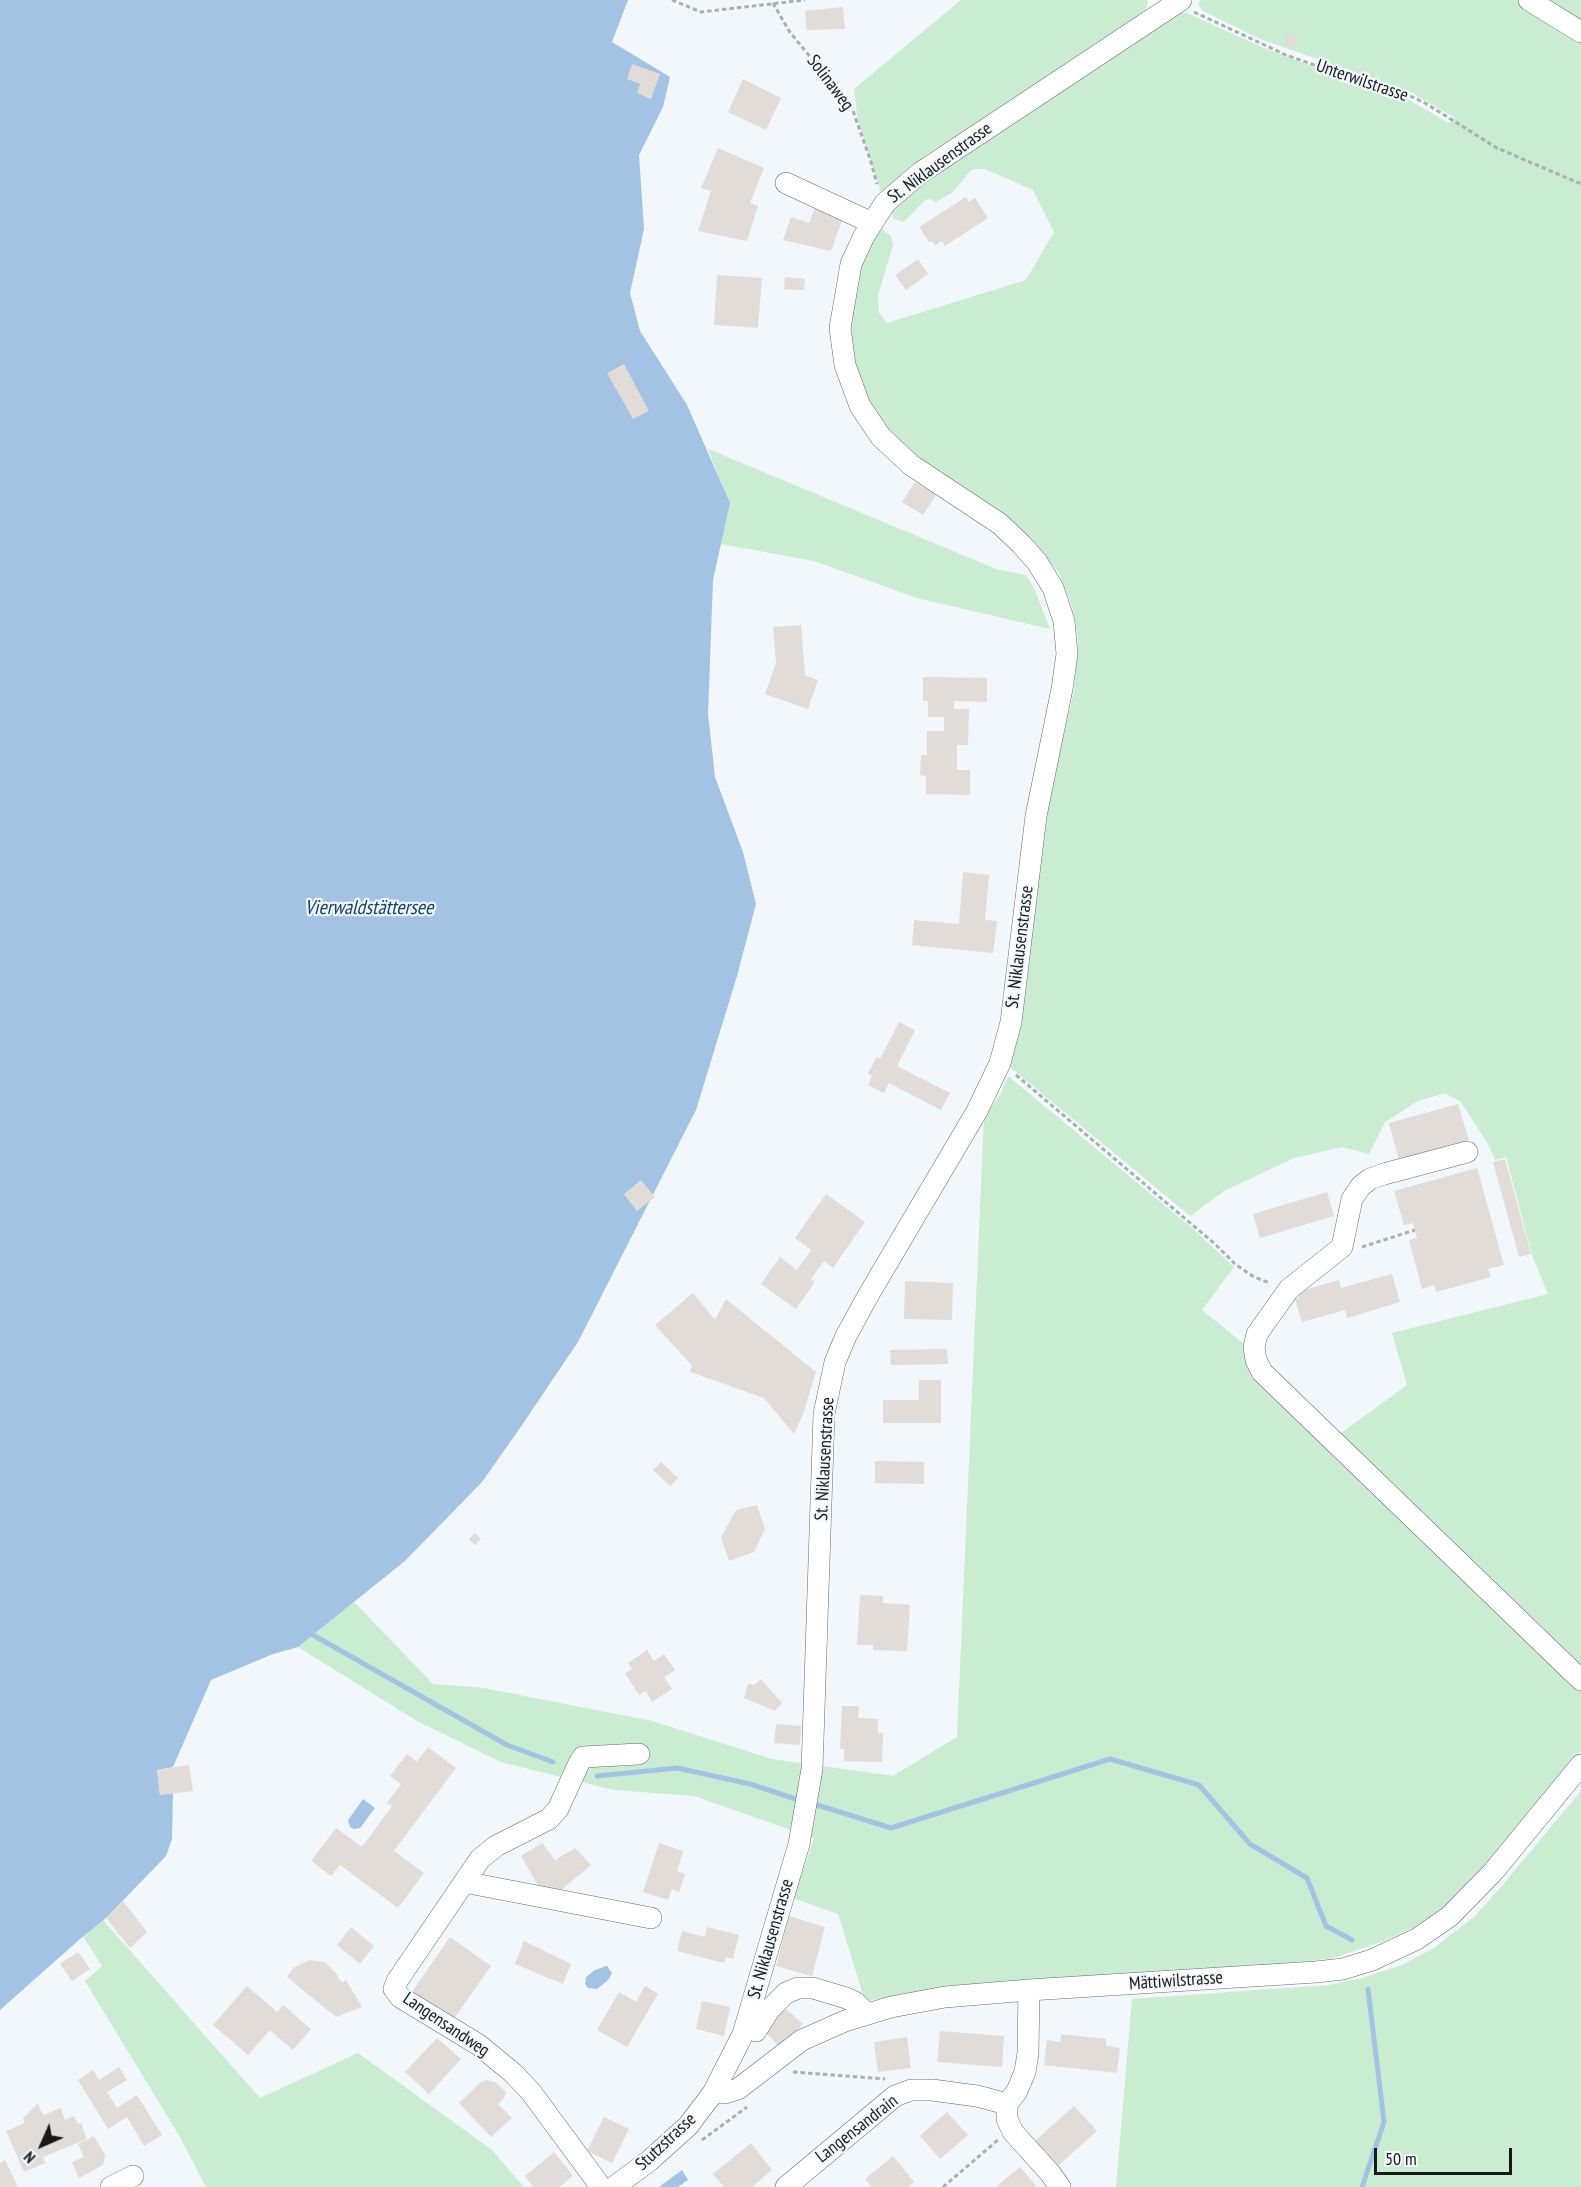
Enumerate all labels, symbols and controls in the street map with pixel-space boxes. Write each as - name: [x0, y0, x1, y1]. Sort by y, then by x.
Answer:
- street label: Solinaweg: [802, 51, 858, 115]
- street label: Unterwilstrasse: [1313, 55, 1411, 107]
- street label: St. Niklausenstrasse: [884, 118, 996, 208]
- street label: St. Niklausenstrasse: [1002, 884, 1038, 1010]
- water label: Vierwaldstättersee: [305, 896, 433, 920]
- street label: St. Niklausenstrasse: [811, 1397, 839, 1521]
- street label: St. Niklausenstrasse: [744, 1877, 798, 2001]
- street label: Mättiwilstrasse: [1128, 1967, 1224, 1995]
- street label: Langensandweg: [399, 1988, 493, 2062]
- street label: Langensandrain: [812, 2090, 902, 2168]
- street label: Stutzstrasse: [631, 2109, 701, 2175]
- north arrow: [12, 2115, 72, 2175]
- scale bar: [1377, 2136, 1515, 2174]
- text: 50 m: [1385, 2147, 1417, 2170]
- text: N: [19, 2148, 39, 2168]

